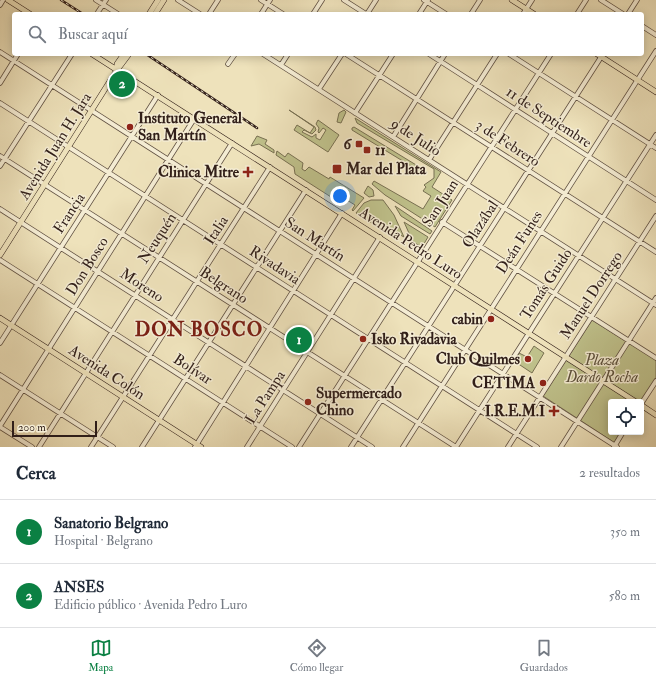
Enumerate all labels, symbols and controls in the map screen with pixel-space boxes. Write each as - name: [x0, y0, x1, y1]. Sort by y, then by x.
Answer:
- search box: [12, 12, 644, 56]
- icon: search: [26, 23, 48, 45]
- text: Buscar aquí: [58, 25, 127, 44]
- pin: 2: [109, 69, 135, 99]
- street label: 11 de Septiembre: [502, 83, 595, 153]
- street label: Avenida Juan H. Jara: [14, 88, 97, 205]
- place label: Instituto General San Martín: [138, 109, 242, 145]
- street label: 9 de Julio: [386, 114, 444, 162]
- street label: 3 de Febrero: [472, 116, 543, 171]
- marker: Instituto General San Martín: [125, 122, 135, 132]
- place label: 6: [343, 135, 352, 154]
- marker: 6: [354, 139, 364, 149]
- place label: 11: [375, 141, 386, 160]
- marker: 11: [362, 145, 372, 155]
- place label: Mar del Plata: [345, 160, 427, 179]
- place label: Clinica Mitre: [158, 163, 240, 182]
- marker: Mar del Plata: [331, 163, 343, 175]
- marker: Clinica Mitre: [242, 166, 254, 178]
- street label: San Juan: [418, 176, 464, 231]
- your location: [330, 186, 350, 206]
- street label: Francia: [49, 189, 90, 237]
- street label: Olazábal: [458, 197, 503, 252]
- street label: Avenida Pedro Luro: [355, 202, 466, 284]
- street label: Deán Funes: [492, 207, 547, 277]
- street label: Neuquén: [134, 209, 181, 267]
- street label: Italia: [200, 211, 233, 248]
- street label: San Martín: [281, 213, 349, 266]
- street label: Don Bosco: [62, 233, 113, 299]
- street label: Rivadavia: [246, 242, 305, 289]
- street label: Tomás Guido: [516, 245, 577, 324]
- street label: Manuel Dorrego: [556, 248, 627, 343]
- street label: Belgrano: [196, 263, 252, 308]
- street label: Moreno: [116, 264, 167, 307]
- place label: cabin: [452, 310, 483, 329]
- marker: cabin: [486, 314, 496, 324]
- district label: DON BOSCO: [135, 318, 263, 342]
- pin: 1: [286, 325, 312, 355]
- place label: Isko Rivadavia: [371, 330, 457, 349]
- marker: Isko Rivadavia: [358, 334, 368, 344]
- street label: Avenida Colón: [64, 340, 149, 404]
- street label: Bolívar: [170, 350, 216, 389]
- place label: Club Quilmes: [436, 350, 520, 369]
- park label: Plaza Dardo Rocha: [565, 351, 638, 387]
- marker: Club Quilmes: [523, 354, 533, 364]
- street label: La Pampa: [241, 366, 291, 428]
- place label: CETIMA: [472, 374, 535, 393]
- marker: CETIMA: [538, 378, 548, 388]
- place label: Supermercado Chino: [316, 384, 402, 420]
- marker: Supermercado Chino: [303, 397, 313, 407]
- map controls: [608, 399, 644, 435]
- button: locate: [608, 399, 644, 435]
- place label: I.R.E.M.I: [485, 402, 545, 421]
- marker: I.R.E.M.I: [548, 405, 560, 417]
- scale bar: [12, 419, 97, 438]
- text: 200 m: [18, 421, 46, 434]
- text: Cerca: [16, 463, 56, 484]
- text: 2 resultados: [579, 465, 640, 481]
- text: Sanatorio Belgrano: [54, 514, 168, 533]
- text: 1: [27, 524, 31, 540]
- text: 350 m: [610, 524, 640, 540]
- text: Hospital · Belgrano: [54, 533, 153, 549]
- text: ANSES: [54, 578, 104, 597]
- text: 2: [26, 588, 32, 604]
- text: 580 m: [609, 588, 640, 604]
- text: Edificio público · Avenida Pedro Luro: [54, 597, 247, 613]
- tab: Mapa: [88, 637, 113, 674]
- tab: Cómo llegar: [290, 637, 343, 674]
- tab: Guardados: [520, 637, 568, 674]

